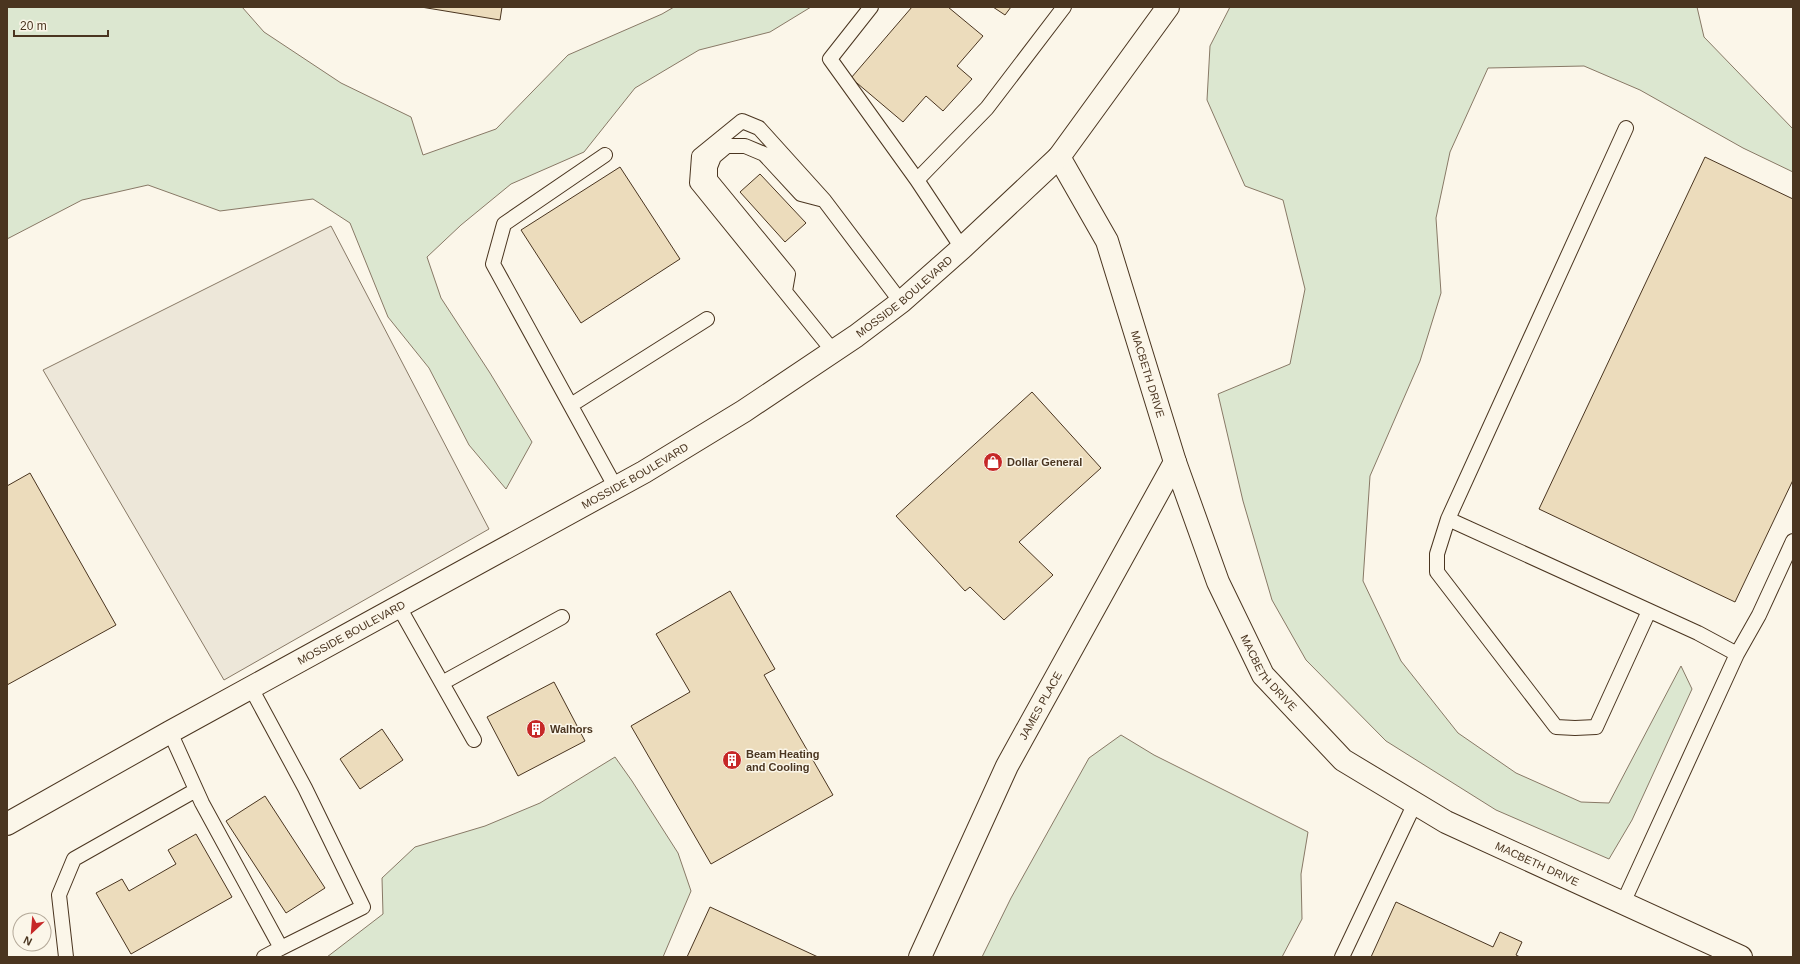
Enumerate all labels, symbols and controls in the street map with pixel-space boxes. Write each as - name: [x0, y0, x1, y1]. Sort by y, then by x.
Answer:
- scale bar: [14, 12, 108, 38]
- text: 20 m: [20, 19, 47, 33]
- street label: MOSSIDE BOULEVARD: [854, 253, 955, 340]
- street label: MACBETH DRIVE: [1129, 329, 1167, 419]
- street label: MOSSIDE BOULEVARD: [580, 440, 690, 511]
- shop icon: Dollar General: [982, 451, 1004, 473]
- place label: Dollar General: [1007, 456, 1082, 468]
- street label: MOSSIDE BOULEVARD: [295, 598, 407, 667]
- street label: MACBETH DRIVE: [1238, 633, 1299, 713]
- street label: JAMES PLACE: [1017, 669, 1064, 742]
- building icon: Walhors: [525, 718, 547, 740]
- place label: Walhors: [550, 723, 593, 735]
- place label: Beam Heating and Cooling: [746, 748, 819, 773]
- building icon: Beam Heating and Cooling: [721, 749, 743, 771]
- street label: MACBETH DRIVE: [1494, 839, 1581, 888]
- north arrow: [12, 912, 52, 952]
- text: N: [21, 934, 34, 948]

